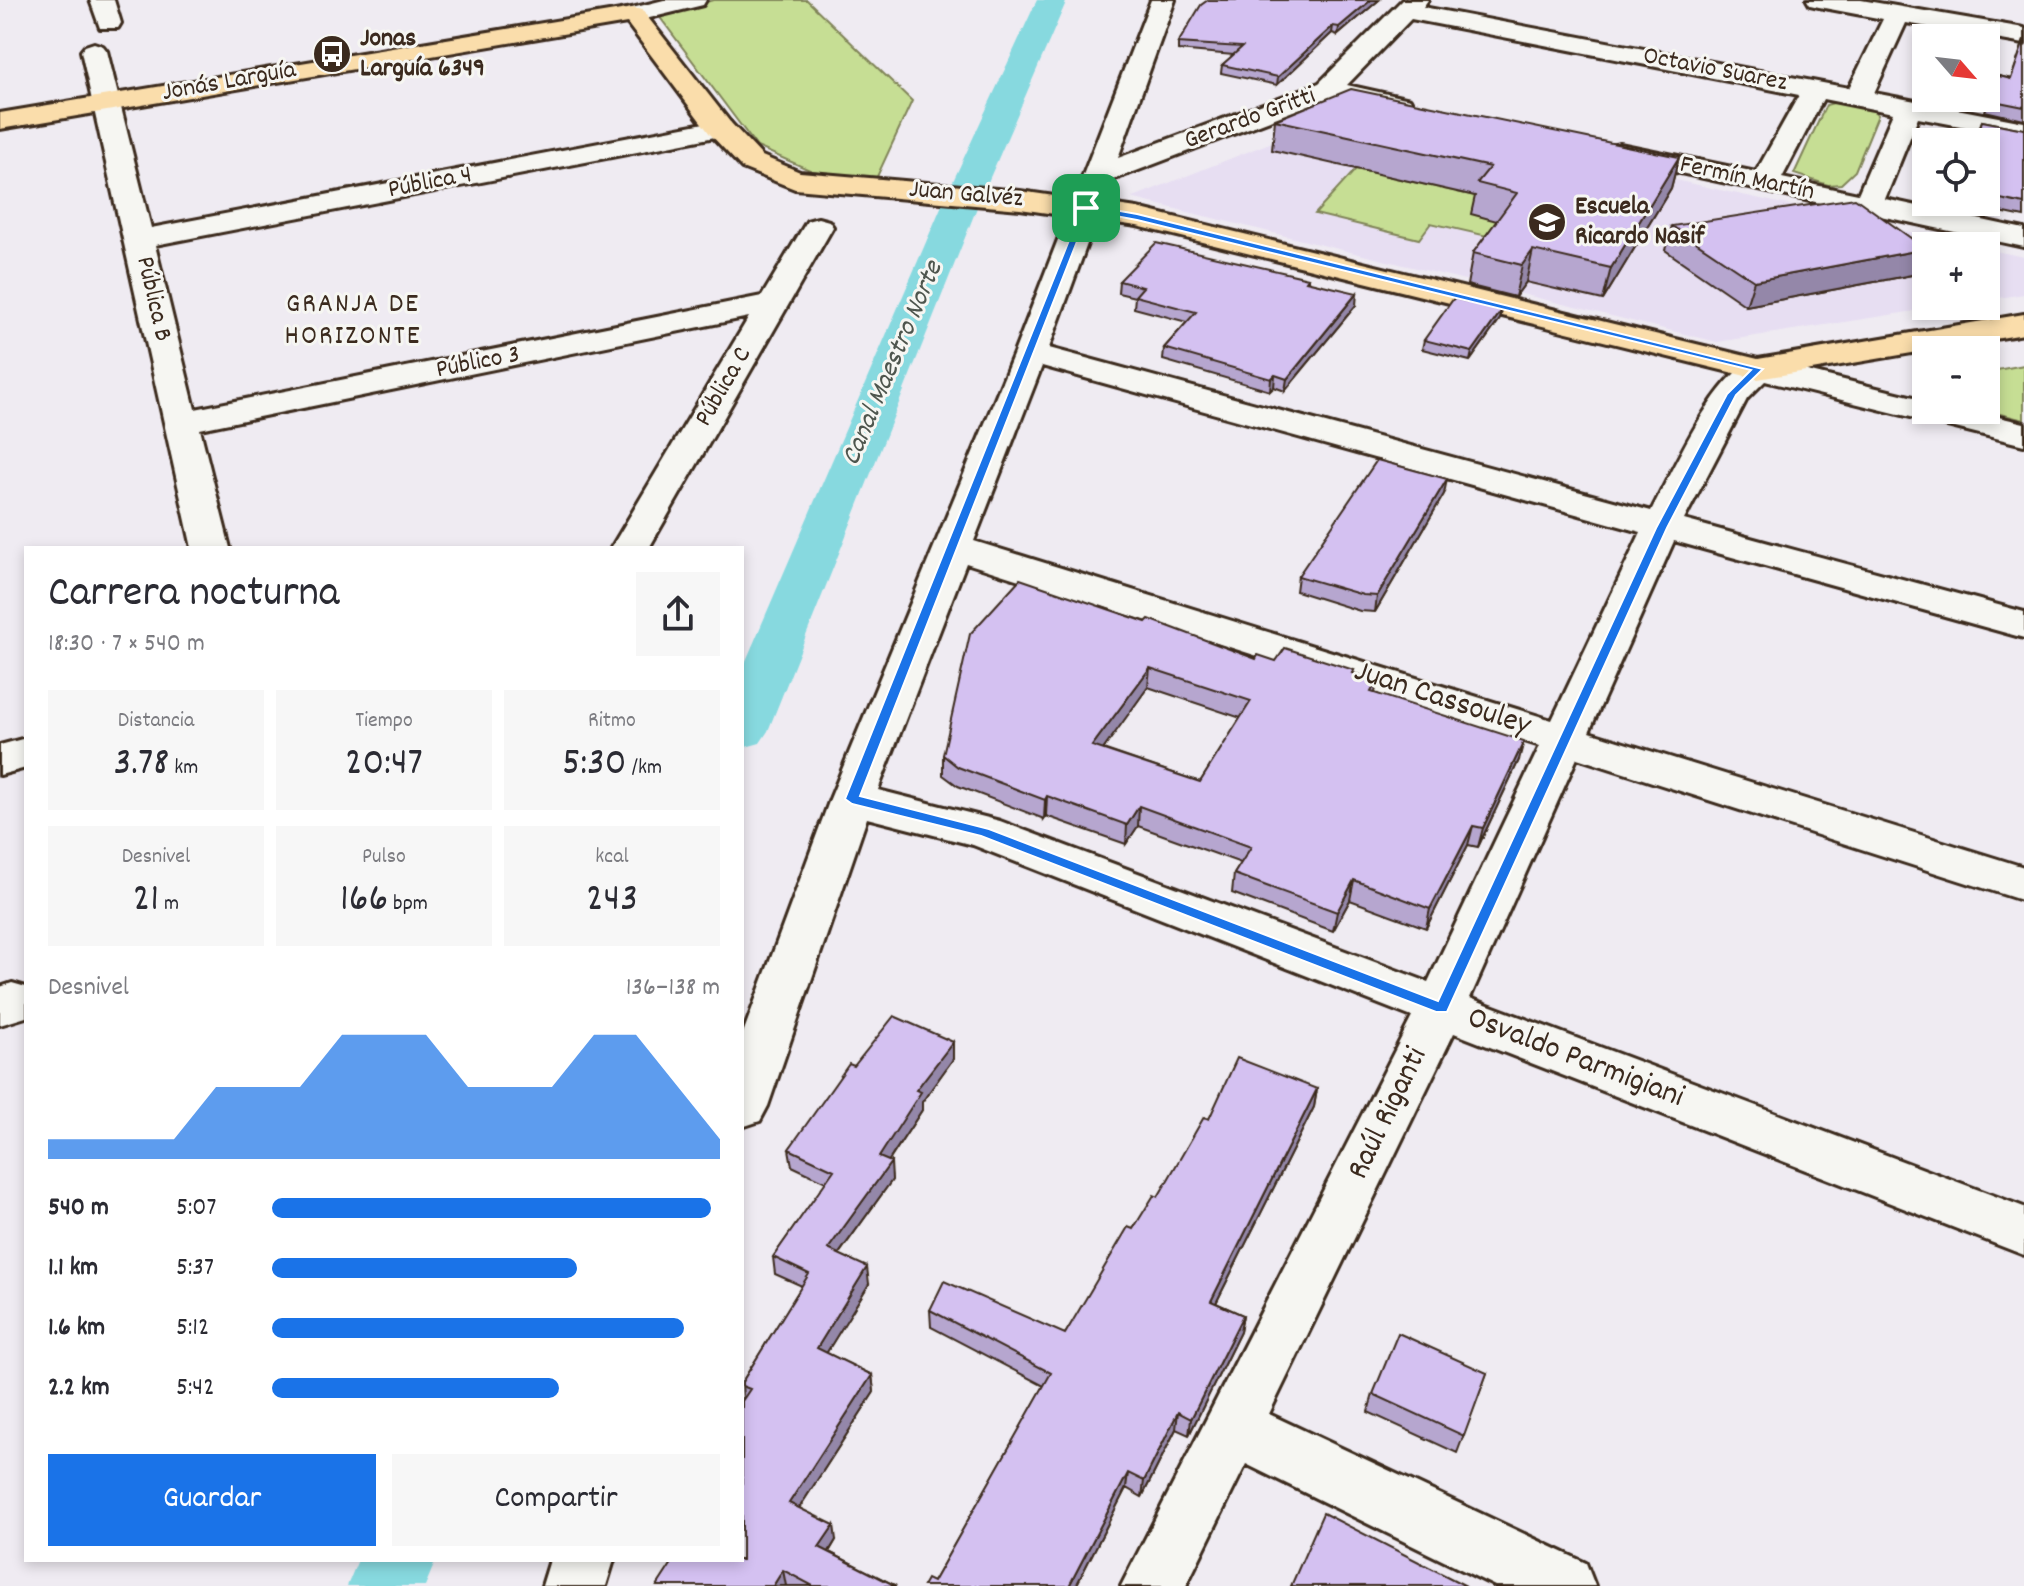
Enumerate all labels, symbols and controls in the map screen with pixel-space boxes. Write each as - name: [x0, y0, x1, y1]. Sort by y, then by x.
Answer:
- place label: Jonas Larguía 6349: [360, 21, 485, 88]
- north arrow: [1912, 24, 2000, 112]
- map controls: [1912, 24, 2000, 424]
- bus stop icon: Jonas Larguía 6349: [311, 33, 353, 75]
- street label: Octavio Suarez: [1640, 38, 1790, 102]
- street label: Jonás Larguía: [159, 52, 299, 112]
- street label: Gerardo Gritti: [1179, 78, 1321, 160]
- button: locate: [1912, 128, 2000, 216]
- street label: Fermín Martín: [1676, 147, 1818, 211]
- street label: Pública 4: [385, 157, 475, 209]
- street label: Juan Galvéz: [907, 172, 1025, 218]
- pin: [1052, 174, 1120, 242]
- icon: arrive: [1064, 186, 1108, 230]
- place label: Escuela Ricardo Nasif: [1575, 189, 1706, 256]
- school or university icon: Escuela Ricardo Nasif: [1526, 201, 1568, 243]
- button: +: [1912, 232, 2000, 320]
- street label: Pública B: [125, 253, 181, 345]
- water label: Canal Maestro Norte: [833, 254, 956, 472]
- district label: GRANJA DE HORIZONTE: [285, 286, 421, 358]
- button: −: [1912, 336, 2000, 424]
- street label: Público 3: [433, 337, 523, 389]
- street label: Pública C: [686, 340, 762, 434]
- text: Carrera nocturna: [48, 564, 340, 627]
- button: share: [636, 572, 720, 656]
- text: 18:30 · 7 × 540 m: [48, 626, 205, 663]
- street label: Juan Cassouley: [1348, 650, 1537, 750]
- text: Distancia: [118, 706, 194, 737]
- text: Tiempo: [355, 706, 413, 737]
- text: Ritmo: [588, 706, 636, 737]
- text: 3.78: [114, 737, 169, 794]
- text: 20:47: [345, 737, 423, 794]
- text: 5:30: [562, 737, 627, 794]
- text: km: [169, 753, 198, 784]
- text: /km: [627, 753, 662, 784]
- text: Desnivel: [122, 842, 190, 873]
- text: Pulso: [362, 842, 406, 873]
- text: kcal: [595, 842, 629, 873]
- text: 21: [133, 873, 159, 930]
- text: 166: [340, 873, 388, 930]
- text: 243: [586, 873, 638, 930]
- text: m: [159, 889, 179, 920]
- text: bpm: [388, 889, 428, 920]
- text: Desnivel: [48, 970, 129, 1007]
- text: 136–138 m: [626, 970, 720, 1007]
- street label: Osvaldo Parmigiani: [1460, 996, 1690, 1122]
- street label: Raúl Riganti: [1337, 1040, 1441, 1188]
- text: 540 m: [48, 1190, 109, 1227]
- text: 5:07: [176, 1190, 216, 1227]
- text: 1.1 km: [48, 1250, 98, 1287]
- text: 5:37: [176, 1250, 214, 1287]
- text: 1.6 km: [48, 1310, 105, 1347]
- text: 5:12: [176, 1310, 209, 1347]
- text: 2.2 km: [48, 1370, 110, 1407]
- text: 5:42: [176, 1370, 215, 1407]
- button: Guardar: [48, 1454, 376, 1546]
- button: Compartir: [392, 1454, 720, 1546]

